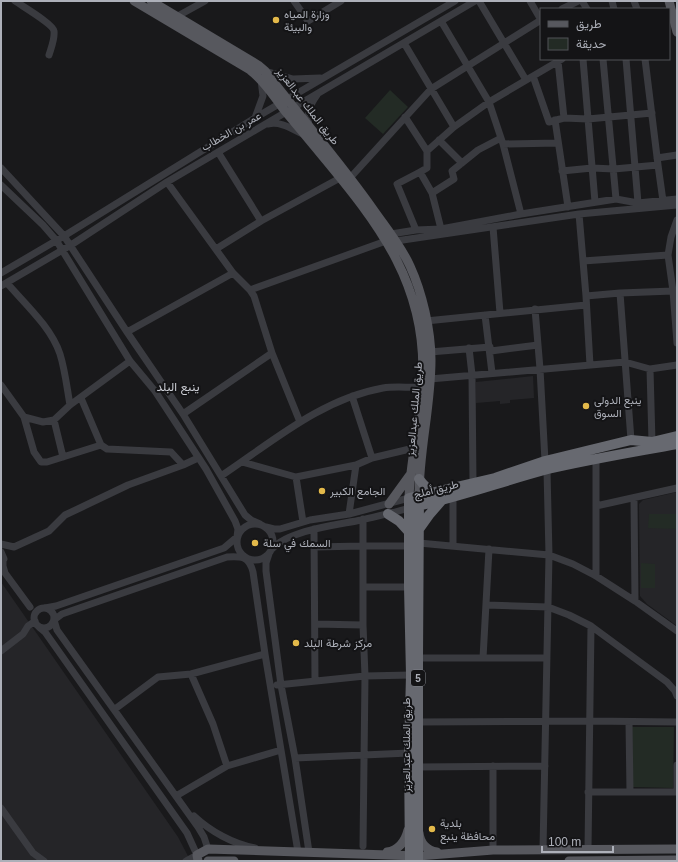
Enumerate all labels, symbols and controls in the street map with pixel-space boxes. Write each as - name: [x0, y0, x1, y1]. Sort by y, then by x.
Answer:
- place label: وزارة المياه والبيئة: [284, 8, 330, 34]
- legend: [540, 8, 670, 60]
- marker: وزارة المياه والبيئة: [271, 15, 281, 25]
- text: طريق: [576, 17, 602, 32]
- text: حديقة: [576, 37, 606, 51]
- street label: طريق الملك عبدالعزيز: [273, 64, 342, 148]
- street label: عمر بن الخطاب: [199, 109, 264, 154]
- street label: طريق الملك عبدالعزيز: [404, 361, 425, 458]
- district label: ينبع البلد: [156, 380, 200, 396]
- place label: ينبع الدولى السوق: [594, 394, 641, 420]
- marker: ينبع الدولى السوق: [581, 401, 591, 411]
- street label: طريق أملج: [412, 478, 460, 502]
- place label: الجامع الكبير: [329, 485, 385, 499]
- marker: الجامع الكبير: [317, 486, 327, 496]
- place label: السمك في سلة: [263, 537, 330, 553]
- marker: السمك في سلة: [250, 538, 260, 548]
- place label: مركز شرطة البلد: [304, 637, 372, 650]
- marker: مركز شرطة البلد: [291, 638, 301, 648]
- road number: 5: [411, 670, 425, 686]
- street label: طريق الملك عبدالعزيز: [400, 698, 413, 793]
- place label: بلدية محافظة ينبع: [440, 817, 495, 844]
- marker: بلدية محافظة ينبع: [427, 824, 437, 834]
- scale bar: [542, 828, 613, 854]
- text: 100 m: [548, 835, 581, 849]

